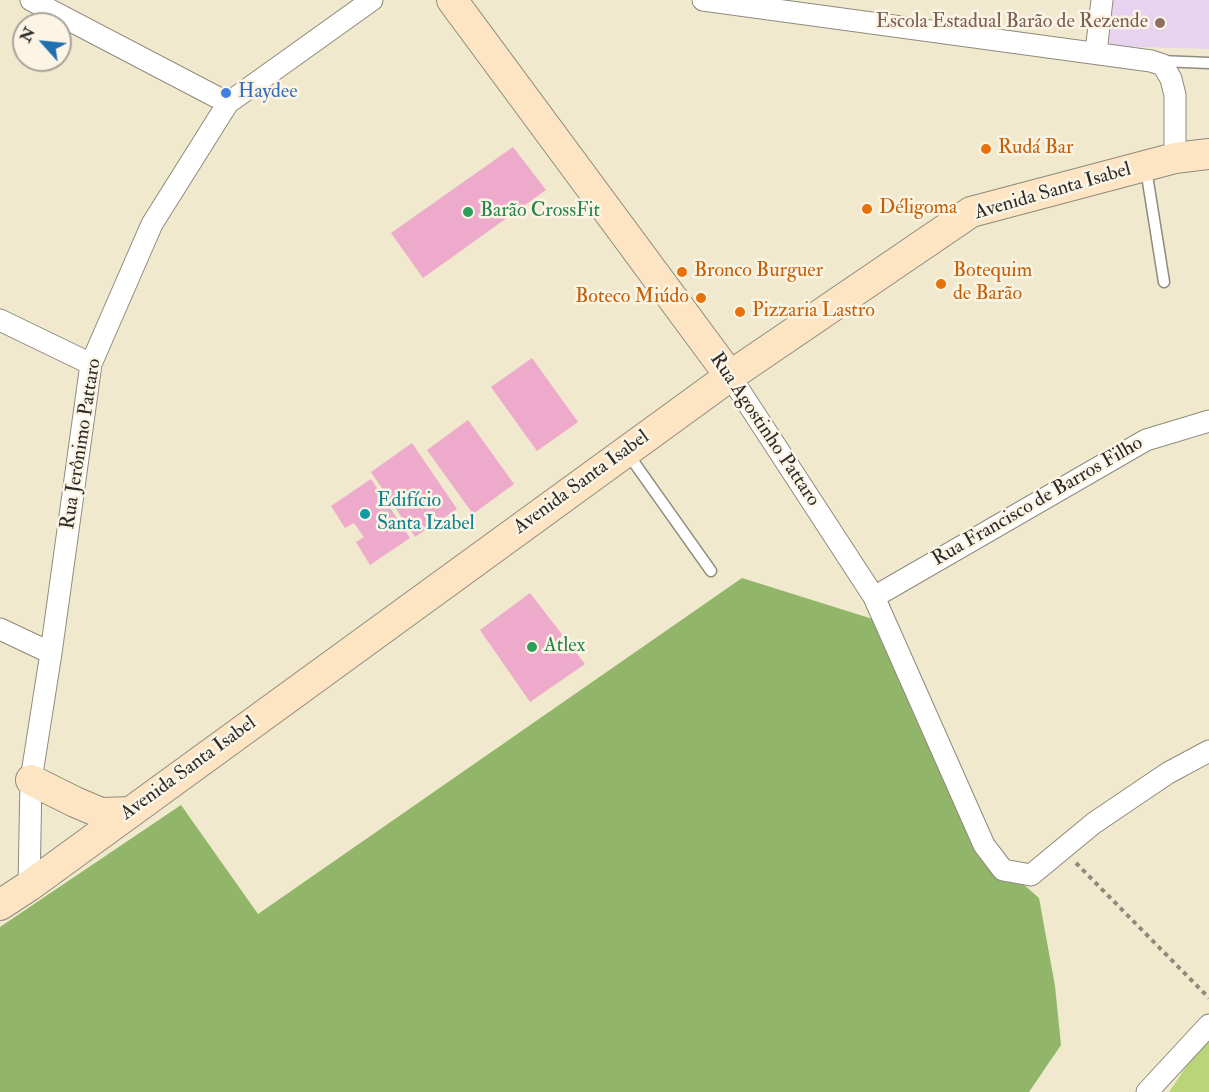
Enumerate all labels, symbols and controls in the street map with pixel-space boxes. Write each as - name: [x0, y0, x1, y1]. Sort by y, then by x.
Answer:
- place label: Escola Estadual Barão de Rezende: [876, 11, 1148, 35]
- north arrow: [12, 12, 72, 72]
- marker: Escola Estadual Barão de Rezende: [1153, 16, 1167, 30]
- text: N: [16, 24, 40, 46]
- place label: Haydee: [238, 81, 298, 105]
- marker: Haydee: [219, 86, 233, 100]
- place label: Rudá Bar: [998, 137, 1074, 161]
- marker: Rudá Bar: [979, 142, 993, 156]
- street label: Avenida Santa Isabel: [972, 158, 1134, 226]
- place label: Déligoma: [879, 197, 957, 221]
- place label: Barão CrossFit: [480, 200, 600, 224]
- marker: Déligoma: [860, 202, 874, 216]
- marker: Barão CrossFit: [461, 205, 475, 219]
- place label: Bronco Burguer: [694, 260, 823, 284]
- place label: Botequim de Barão: [953, 260, 1032, 307]
- marker: Bronco Burguer: [675, 265, 689, 279]
- marker: Botequim de Barão: [934, 277, 948, 291]
- place label: Boteco Miúdo: [575, 286, 689, 310]
- marker: Boteco Miúdo: [694, 291, 708, 305]
- place label: Pizzaria Lastro: [752, 300, 875, 324]
- marker: Pizzaria Lastro: [733, 305, 747, 319]
- street label: Rua Agostinho Pattaro: [704, 349, 824, 511]
- street label: Rua Jerônimo Pattaro: [57, 357, 107, 531]
- street label: Avenida Santa Isabel: [510, 426, 654, 540]
- street label: Rua Francisco de Barros Filho: [928, 432, 1148, 572]
- place label: Edifício Santa Izabel: [377, 490, 475, 537]
- marker: Edifício Santa Izabel: [358, 507, 372, 521]
- place label: Atlex: [544, 635, 585, 659]
- marker: Atlex: [525, 640, 539, 654]
- street label: Avenida Santa Isabel: [117, 712, 261, 826]

